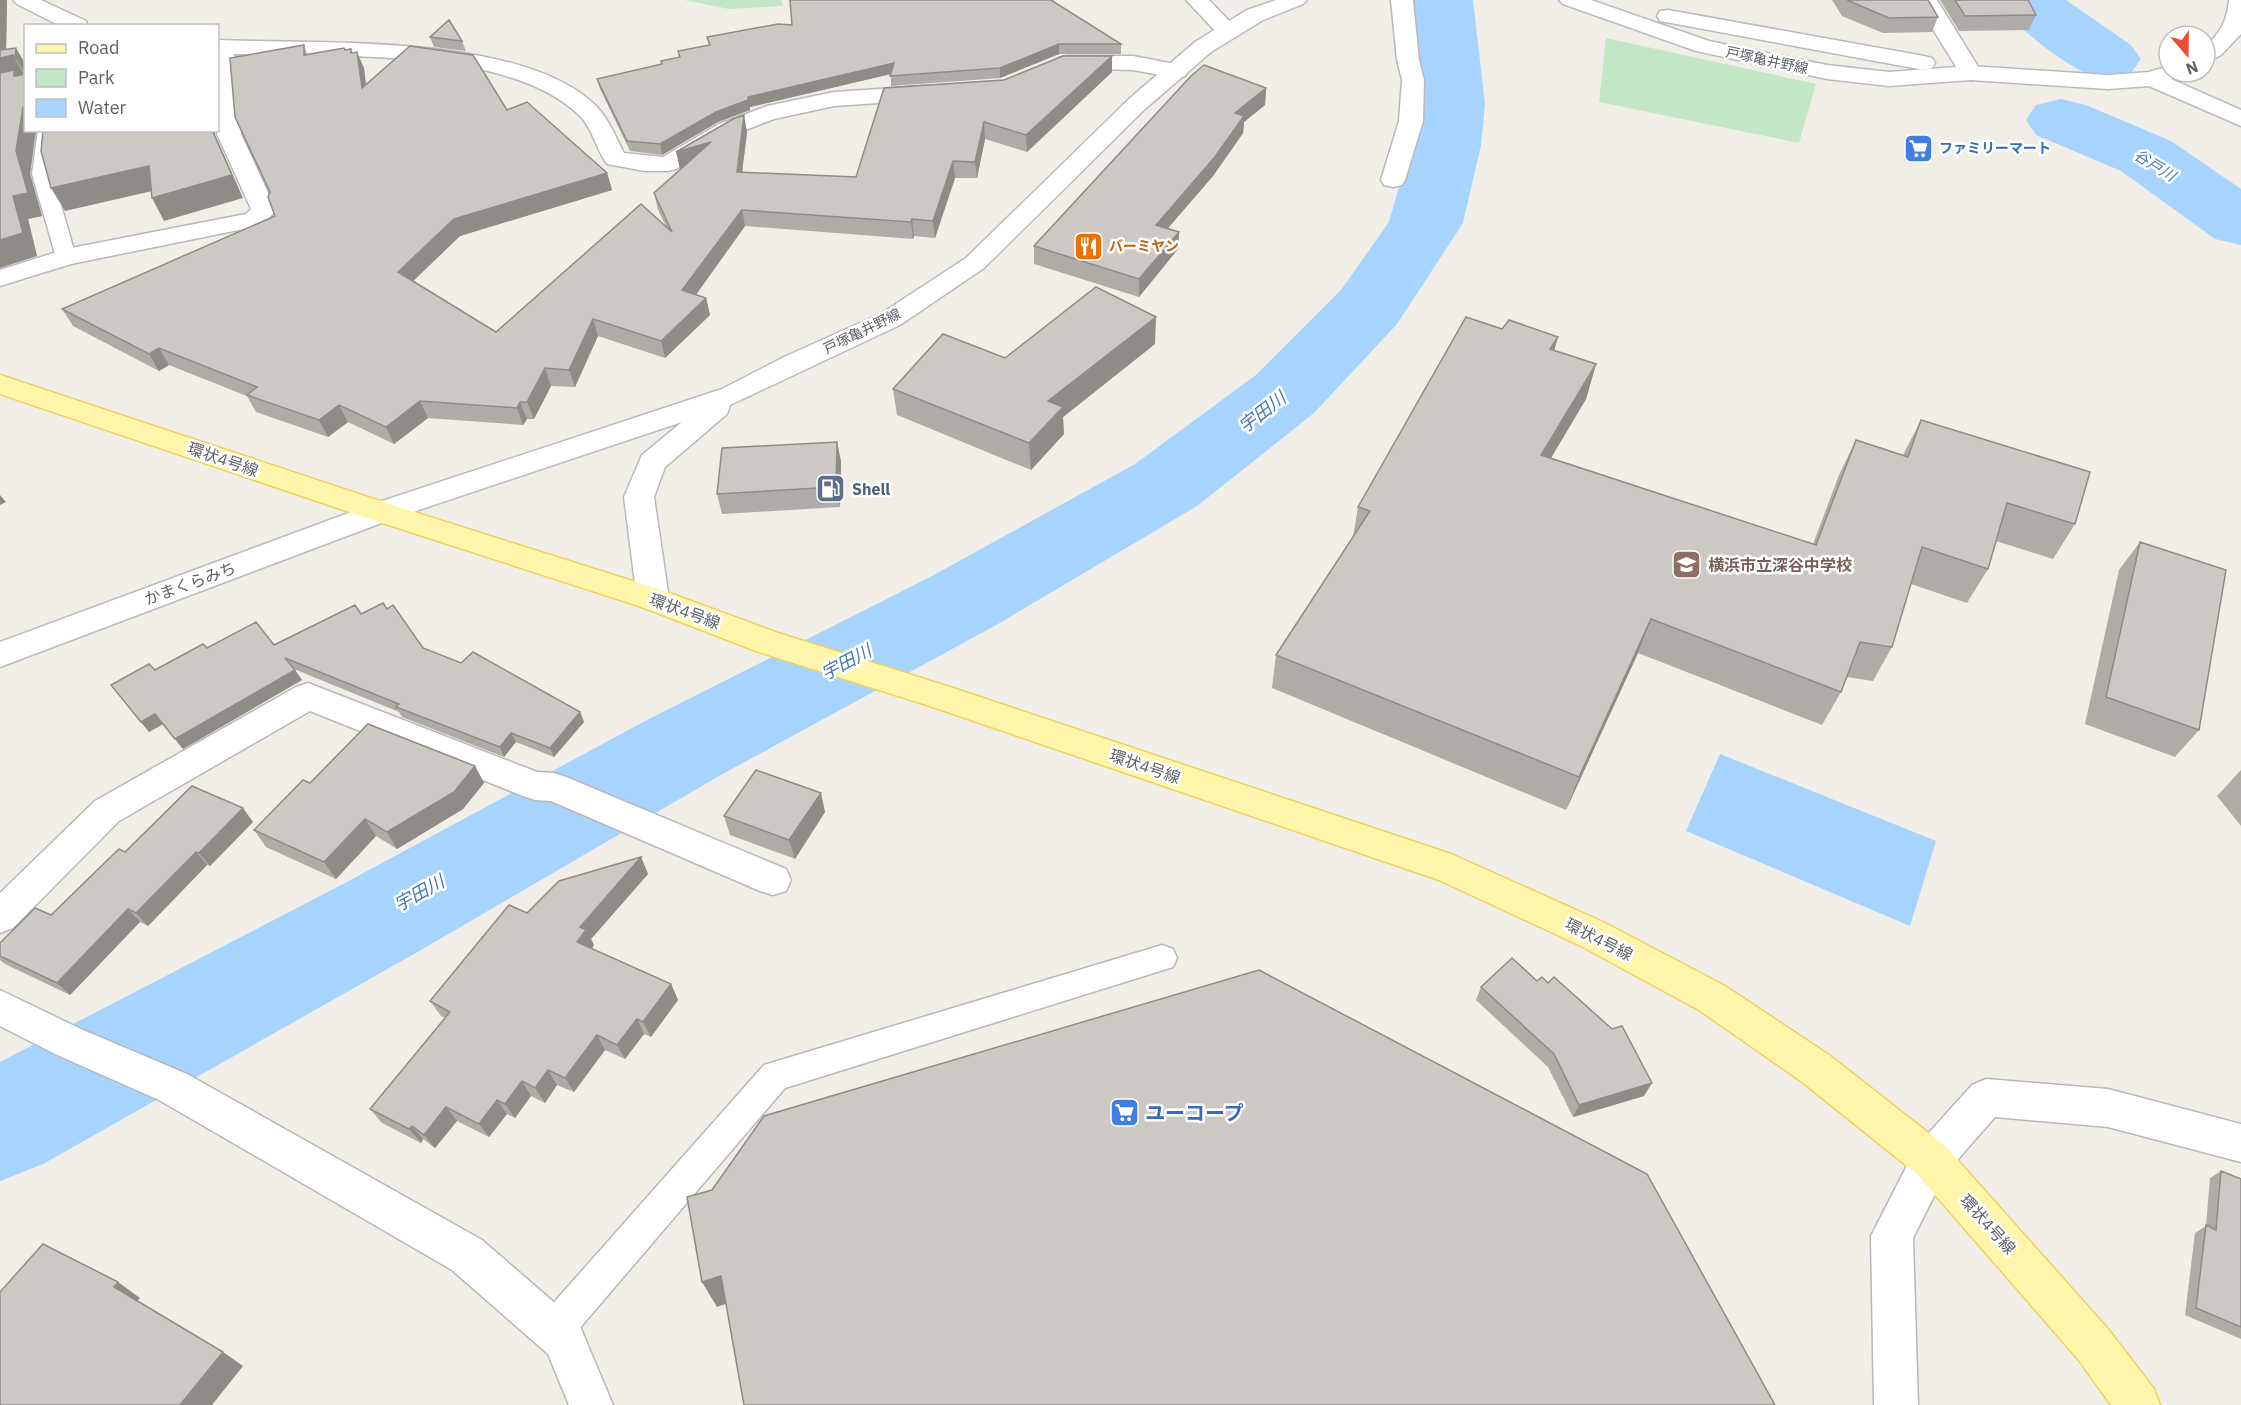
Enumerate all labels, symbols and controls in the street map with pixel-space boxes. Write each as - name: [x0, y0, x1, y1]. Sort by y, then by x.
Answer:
- legend: [24, 24, 219, 132]
- north arrow: [2157, 24, 2217, 84]
- text: Road: [78, 36, 119, 59]
- street label: 戸塚亀井野線: [1724, 42, 1810, 78]
- text: N: [2183, 57, 2201, 79]
- text: Park: [78, 66, 115, 89]
- text: Water: [78, 96, 127, 119]
- supermarket icon: ファミリーマート: [1902, 132, 1934, 164]
- place label: ファミリーマート: [1939, 139, 2051, 157]
- water label: 谷戸川: [2131, 145, 2181, 186]
- restaurant icon: バーミヤン: [1072, 230, 1104, 262]
- place label: バーミヤン: [1109, 237, 1179, 255]
- street label: 戸塚亀井野線: [820, 304, 904, 358]
- water label: 宇田川: [1234, 385, 1292, 438]
- street label: 環状4号線: [185, 438, 261, 480]
- fuel station icon: Shell: [815, 473, 847, 505]
- place label: Shell: [852, 479, 890, 499]
- school or university icon: 横浜市立深谷中学校: [1671, 549, 1703, 581]
- place label: 横浜市立深谷中学校: [1708, 555, 1852, 575]
- street label: かまくらみち: [141, 557, 239, 609]
- street label: 環状4号線: [647, 589, 723, 633]
- water label: 宇田川: [817, 638, 877, 685]
- street label: 環状4号線: [1107, 745, 1183, 787]
- water label: 宇田川: [390, 869, 450, 916]
- street label: 環状4号線: [1562, 913, 1636, 965]
- supermarket icon: ユーコープ: [1108, 1096, 1140, 1128]
- place label: ユーコープ: [1145, 1099, 1244, 1126]
- street label: 環状4号線: [1956, 1190, 2020, 1258]

